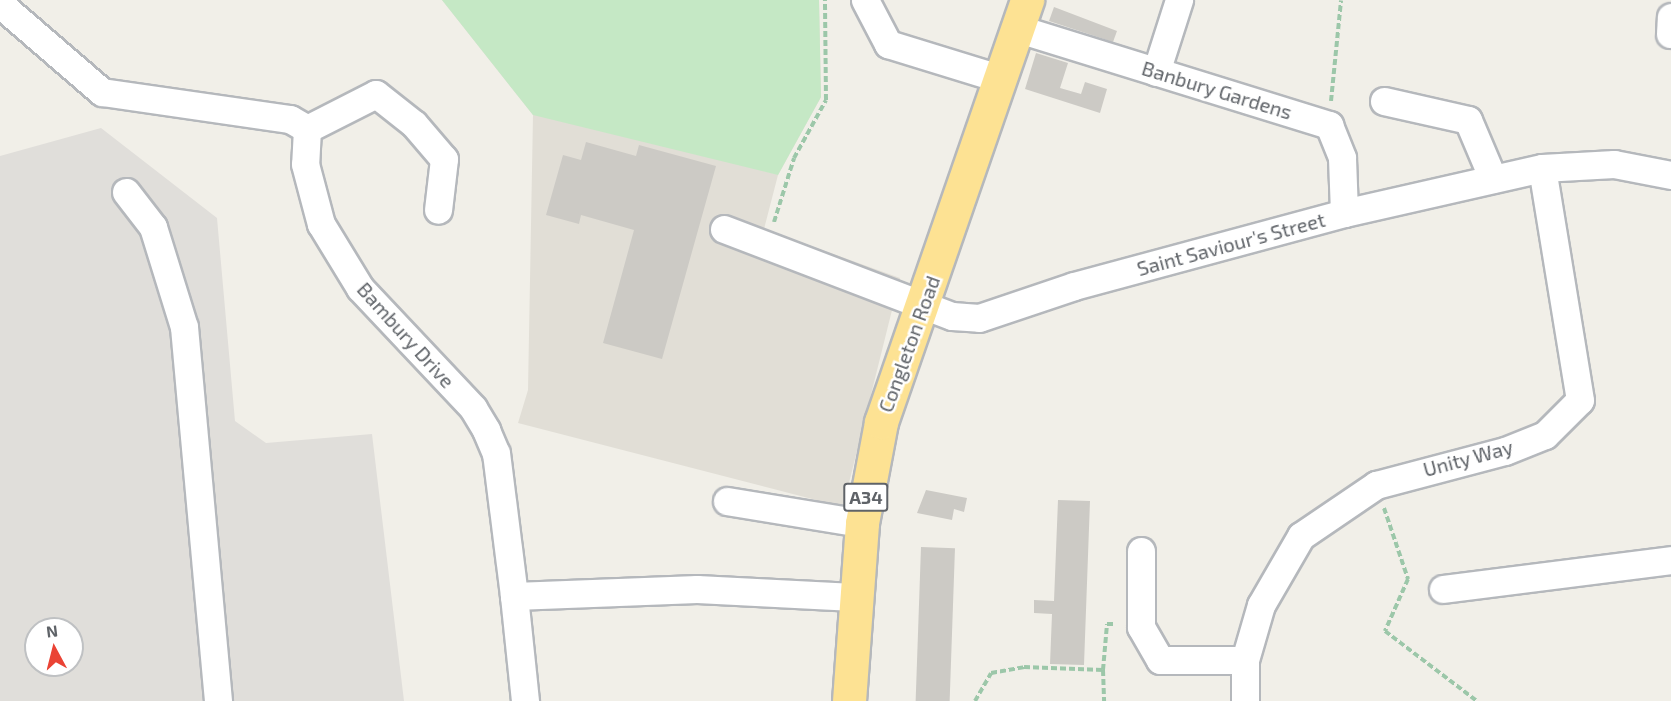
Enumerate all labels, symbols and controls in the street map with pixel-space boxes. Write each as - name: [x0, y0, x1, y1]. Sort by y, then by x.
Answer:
- street label: Banbury Gardens: [1139, 56, 1295, 124]
- street label: Saint Saviour's Street: [1134, 207, 1328, 281]
- street label: Congleton Road: [873, 273, 945, 415]
- street label: Bambury Drive: [352, 277, 460, 393]
- street label: Unity Way: [1420, 434, 1516, 482]
- road number: A34: [842, 482, 890, 512]
- north arrow: [24, 617, 84, 677]
- text: N: [45, 620, 59, 641]

